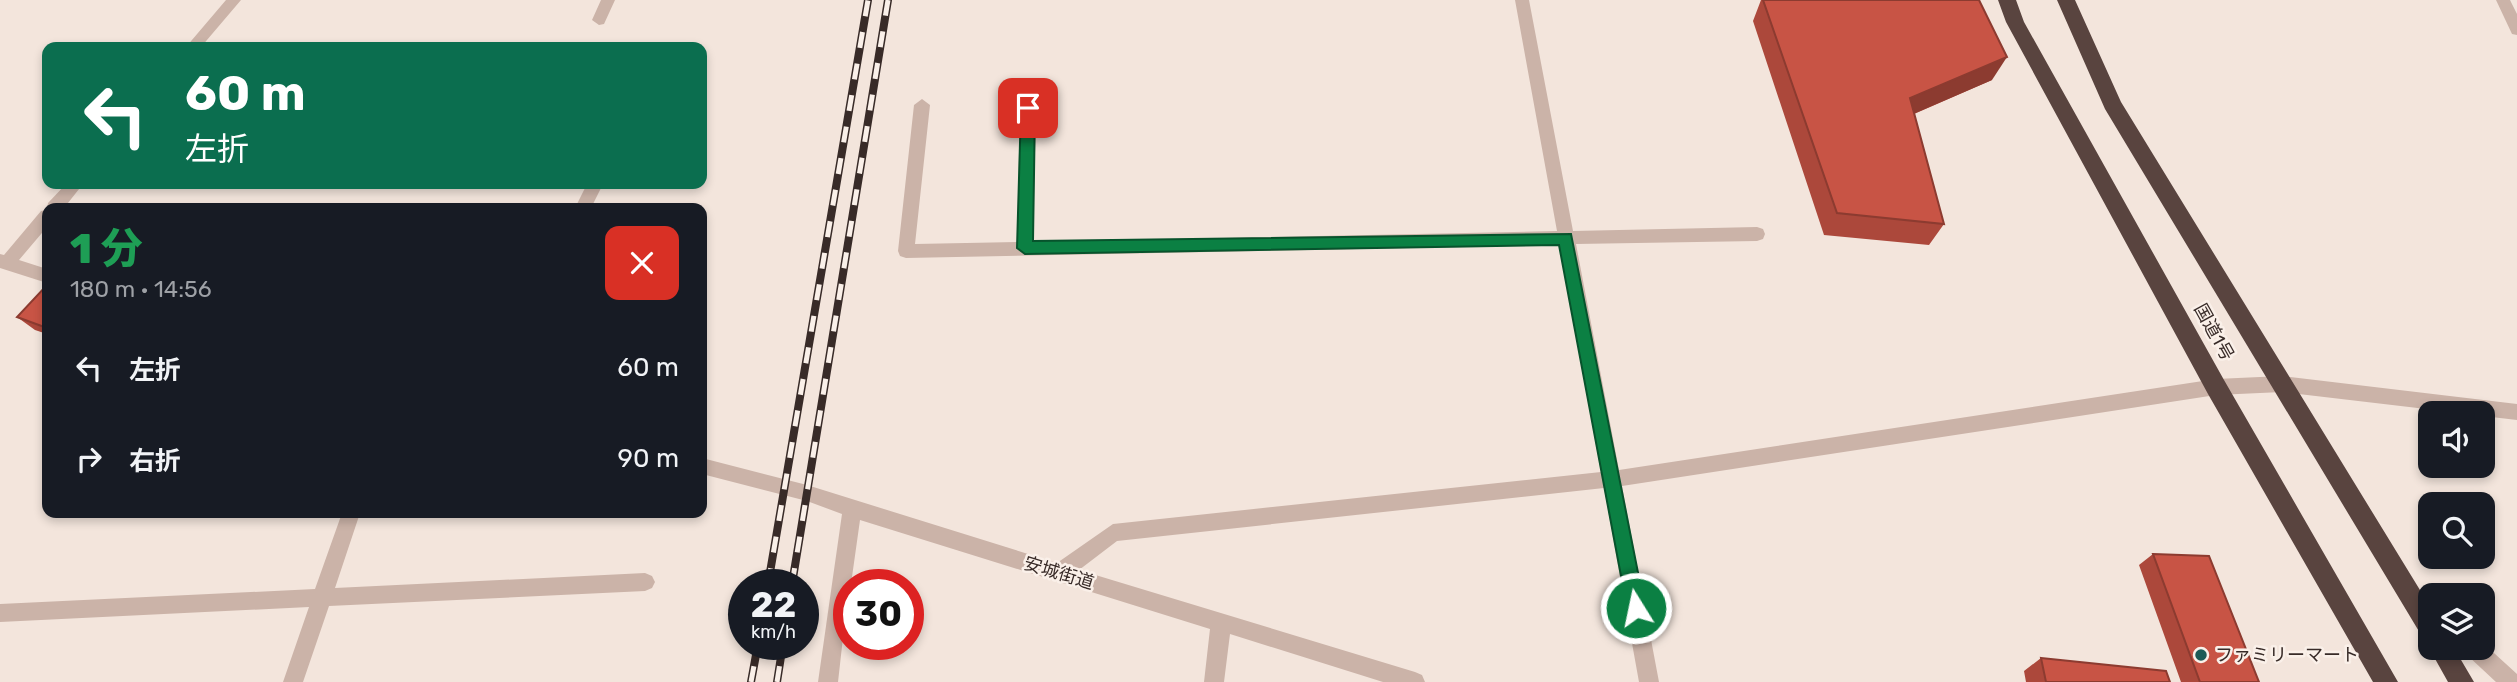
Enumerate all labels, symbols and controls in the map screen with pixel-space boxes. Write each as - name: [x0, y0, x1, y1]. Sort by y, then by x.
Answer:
- text: 60 m: [185, 64, 306, 122]
- icon: left: [70, 70, 161, 161]
- pin: [998, 78, 1058, 138]
- icon: arrive: [1009, 89, 1047, 127]
- text: 左折: [185, 130, 249, 168]
- text: 1 分: [70, 224, 143, 274]
- button: close: [605, 226, 679, 300]
- text: 180 m · 14:56: [70, 275, 212, 303]
- street label: 国道1号: [2189, 300, 2239, 364]
- icon: left: [70, 349, 108, 387]
- text: 60 m: [617, 352, 679, 383]
- text: 左折: [129, 355, 181, 386]
- map controls: [2418, 401, 2495, 660]
- button: sound: [2418, 401, 2495, 478]
- icon: right: [70, 440, 108, 478]
- text: 90 m: [618, 443, 679, 474]
- text: 右折: [129, 446, 181, 477]
- button: search: [2418, 492, 2495, 569]
- street label: 安城街道: [1021, 552, 1097, 594]
- speed limit sign: 30: [833, 569, 924, 660]
- position arrow: [1599, 571, 1673, 645]
- button: layers: [2418, 583, 2495, 660]
- text: 22: [751, 584, 796, 626]
- text: km/h: [751, 621, 796, 643]
- place label: ファミリーマート: [2215, 644, 2359, 666]
- marker: ファミリーマート: [2193, 647, 2209, 663]

